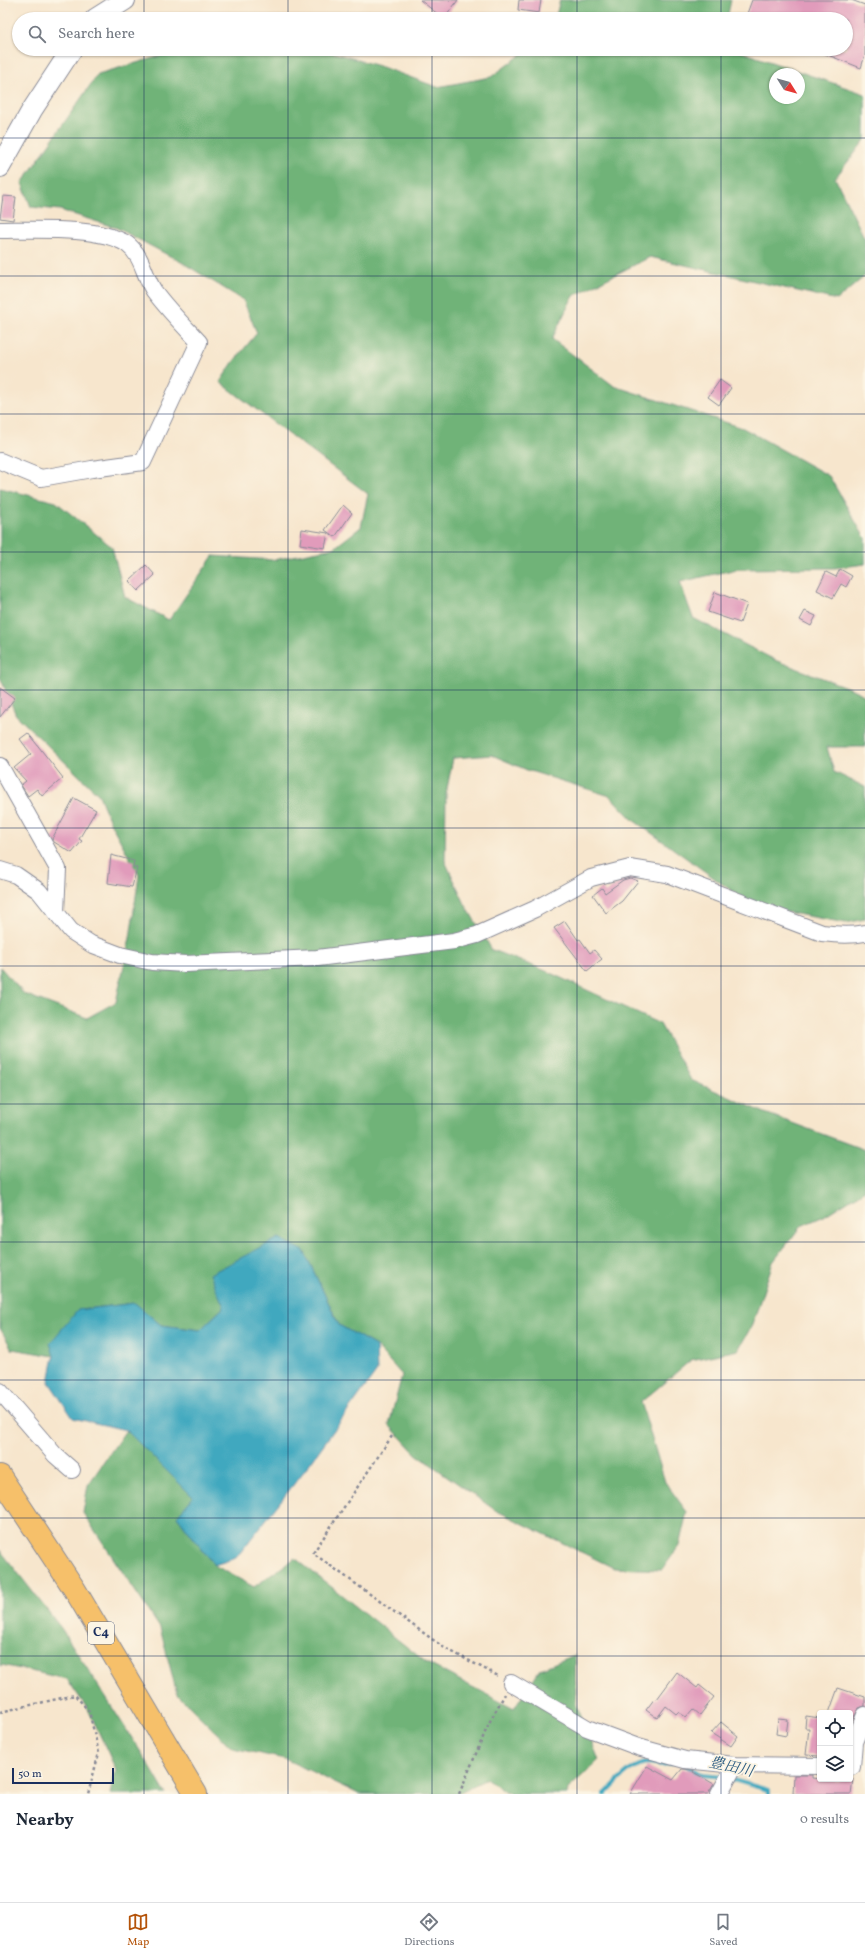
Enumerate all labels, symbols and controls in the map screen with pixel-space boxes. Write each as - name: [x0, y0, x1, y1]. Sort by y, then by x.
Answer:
- search box: [12, 12, 853, 56]
- icon: search: [26, 23, 48, 45]
- text: Search here: [58, 24, 135, 45]
- north arrow: [769, 68, 805, 104]
- road number: C4: [88, 1622, 114, 1644]
- map controls: [817, 1710, 853, 1782]
- button: locate: [817, 1710, 853, 1746]
- button: layers: [817, 1746, 853, 1782]
- water label: 豊田川: [707, 1753, 757, 1784]
- scale bar: [12, 1766, 114, 1785]
- text: 50 m: [18, 1767, 42, 1782]
- text: Nearby: [16, 1809, 74, 1832]
- text: 0 results: [800, 1811, 849, 1829]
- tab: Map: [127, 1911, 149, 1950]
- tab: Directions: [404, 1911, 455, 1950]
- tab: Saved: [709, 1911, 738, 1950]

